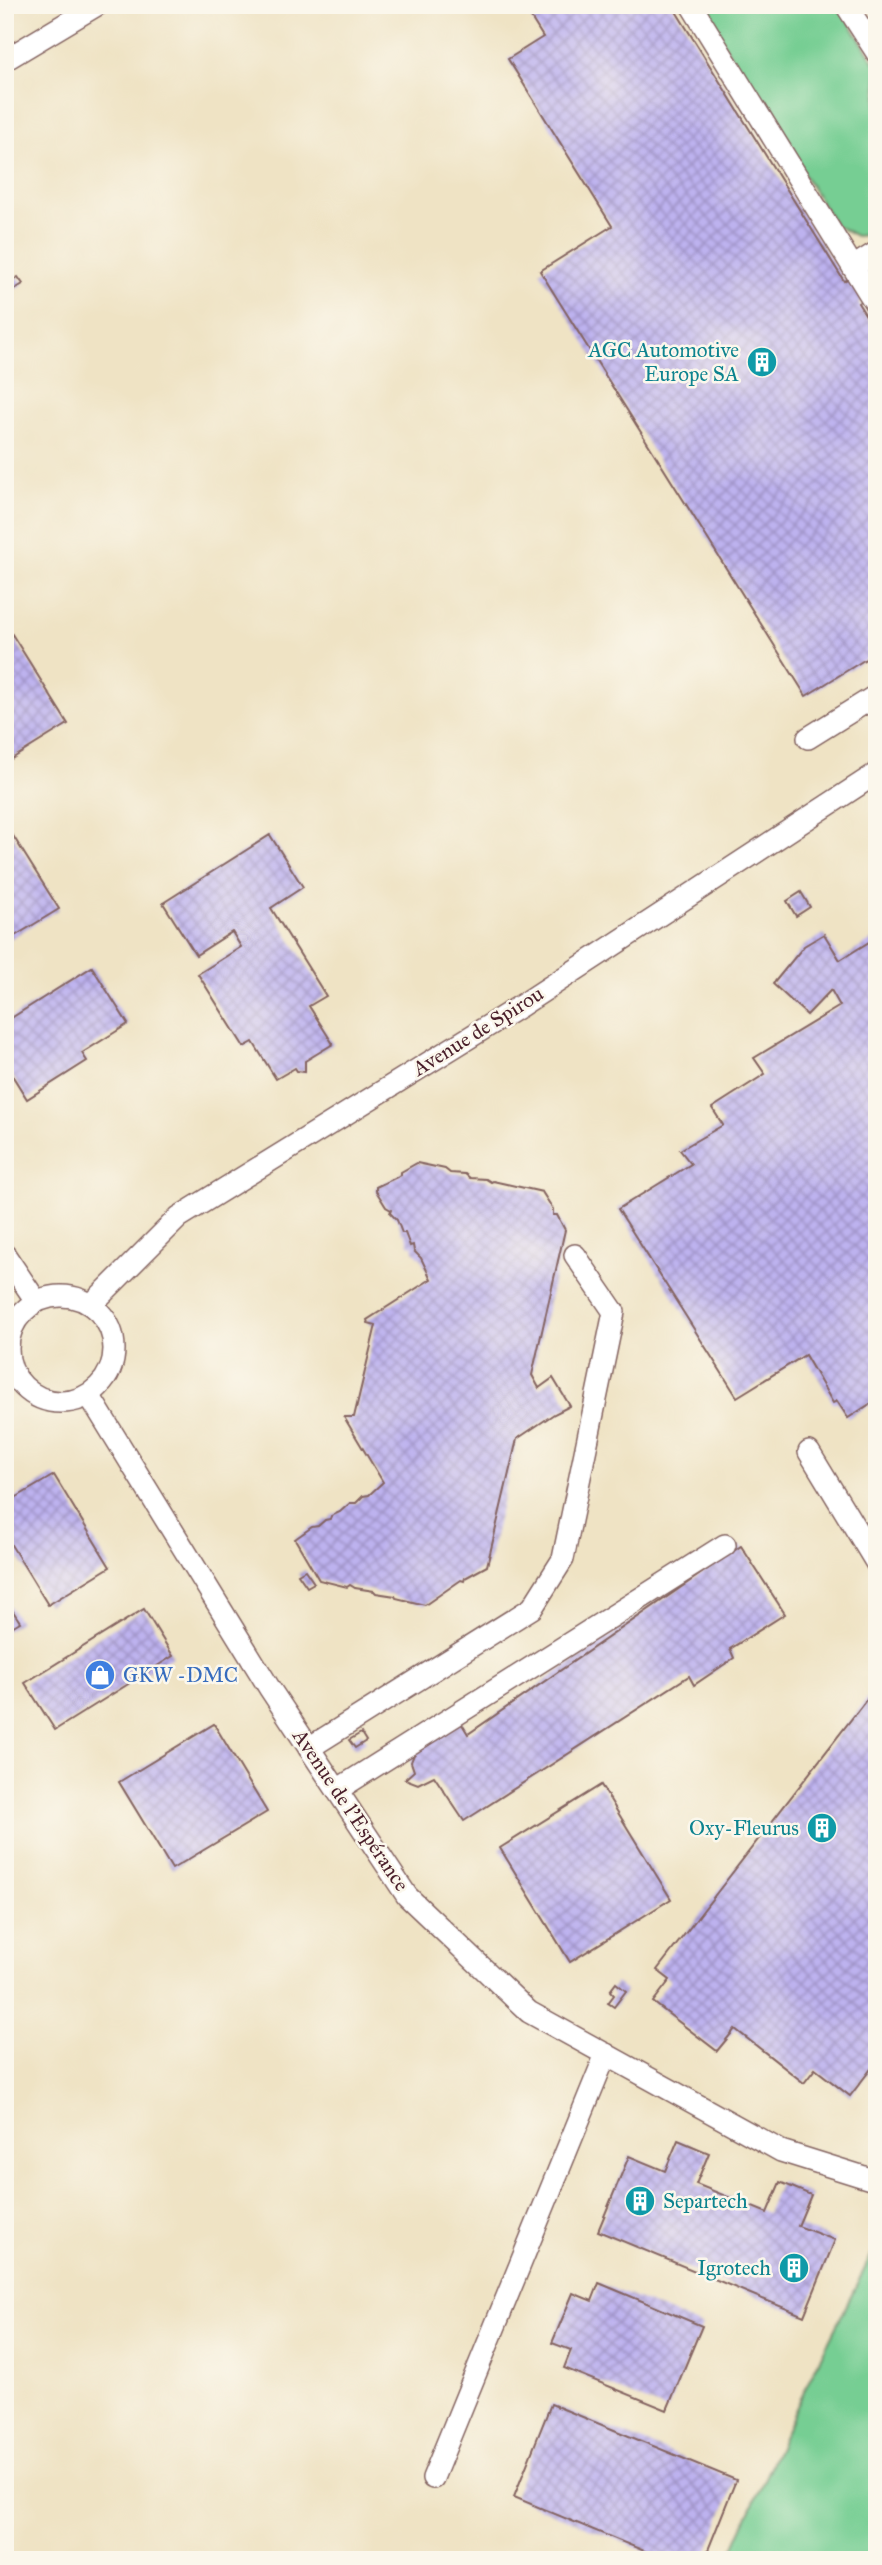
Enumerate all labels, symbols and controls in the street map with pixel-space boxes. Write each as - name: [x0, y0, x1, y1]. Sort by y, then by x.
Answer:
- place label: AGC Automotive Europe SA: [587, 337, 739, 387]
- building icon: AGC Automotive Europe SA: [745, 345, 779, 379]
- street label: Avenue de Spirou: [407, 980, 548, 1082]
- shop icon: GKW -DMC: [83, 1658, 117, 1692]
- place label: GKW -DMC: [123, 1662, 238, 1688]
- street label: Avenue de l'Espérance: [287, 1723, 415, 1896]
- building icon: Oxy-Fleurus: [805, 1811, 839, 1845]
- place label: Oxy-Fleurus: [689, 1815, 799, 1841]
- building icon: Separtech: [623, 2184, 657, 2218]
- place label: Separtech: [663, 2188, 748, 2214]
- building icon: Igrotech: [777, 2251, 811, 2285]
- place label: Igrotech: [697, 2255, 771, 2281]

